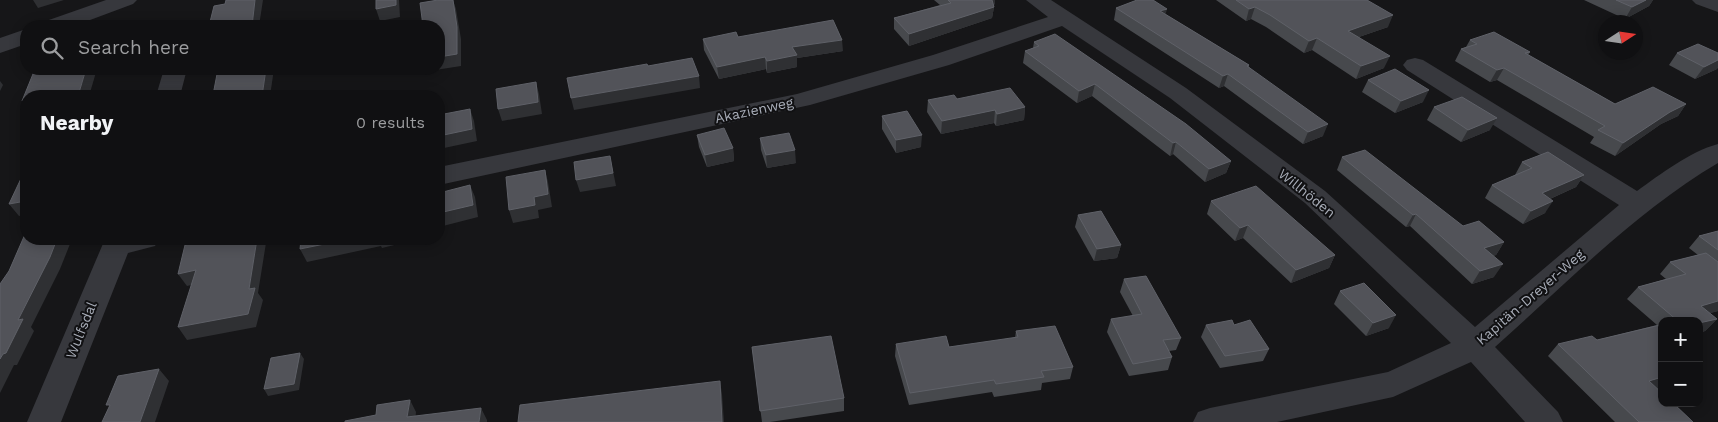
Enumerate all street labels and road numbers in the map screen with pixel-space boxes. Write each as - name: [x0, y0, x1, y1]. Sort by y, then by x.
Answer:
- street label: Akazienweg: [713, 94, 795, 126]
- street label: Willhöden: [1275, 165, 1339, 221]
- street label: Kapitän-Dreyer-Weg: [1473, 246, 1588, 348]
- street label: Wulfsdal: [62, 299, 100, 361]

